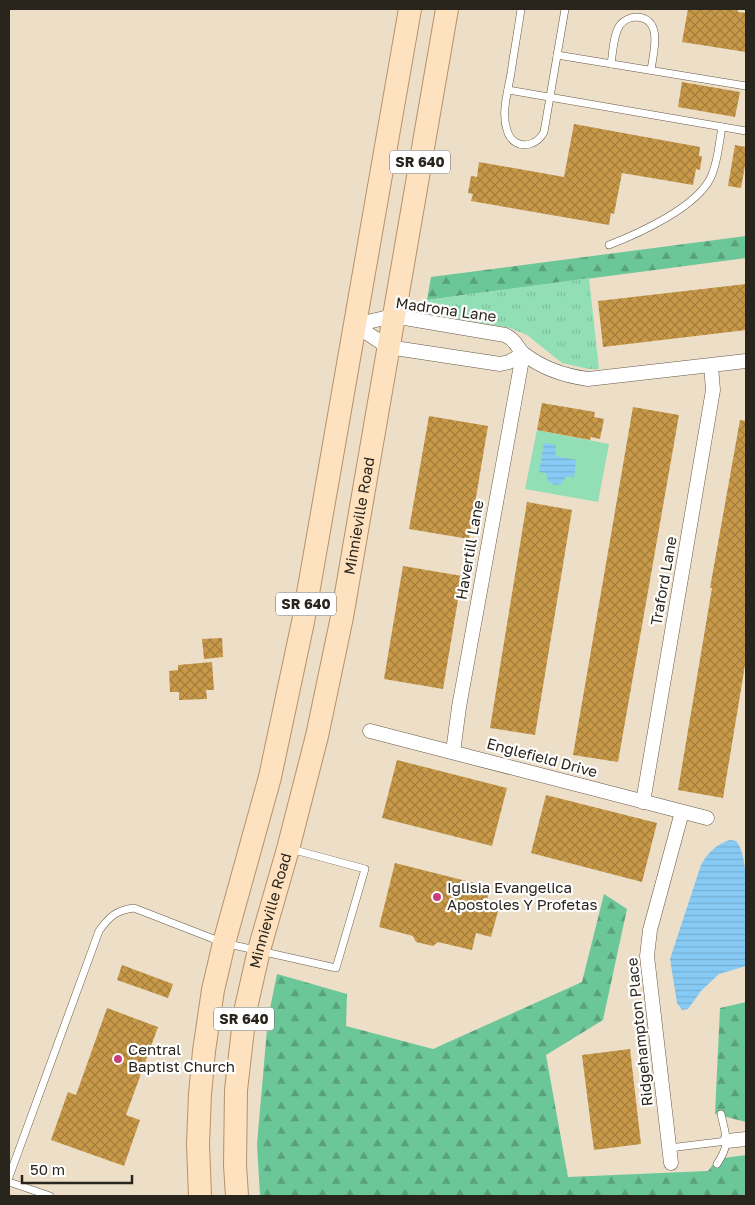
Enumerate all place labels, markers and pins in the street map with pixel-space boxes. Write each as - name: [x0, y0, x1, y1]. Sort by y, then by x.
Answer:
- place label: Iglisia Evangelica Apostoles Y Profetas: [447, 878, 598, 913]
- marker: Iglisia Evangelica Apostoles Y Profetas: [431, 891, 443, 903]
- place label: Central Baptist Church: [128, 1040, 235, 1075]
- marker: Central Baptist Church: [112, 1053, 124, 1065]

